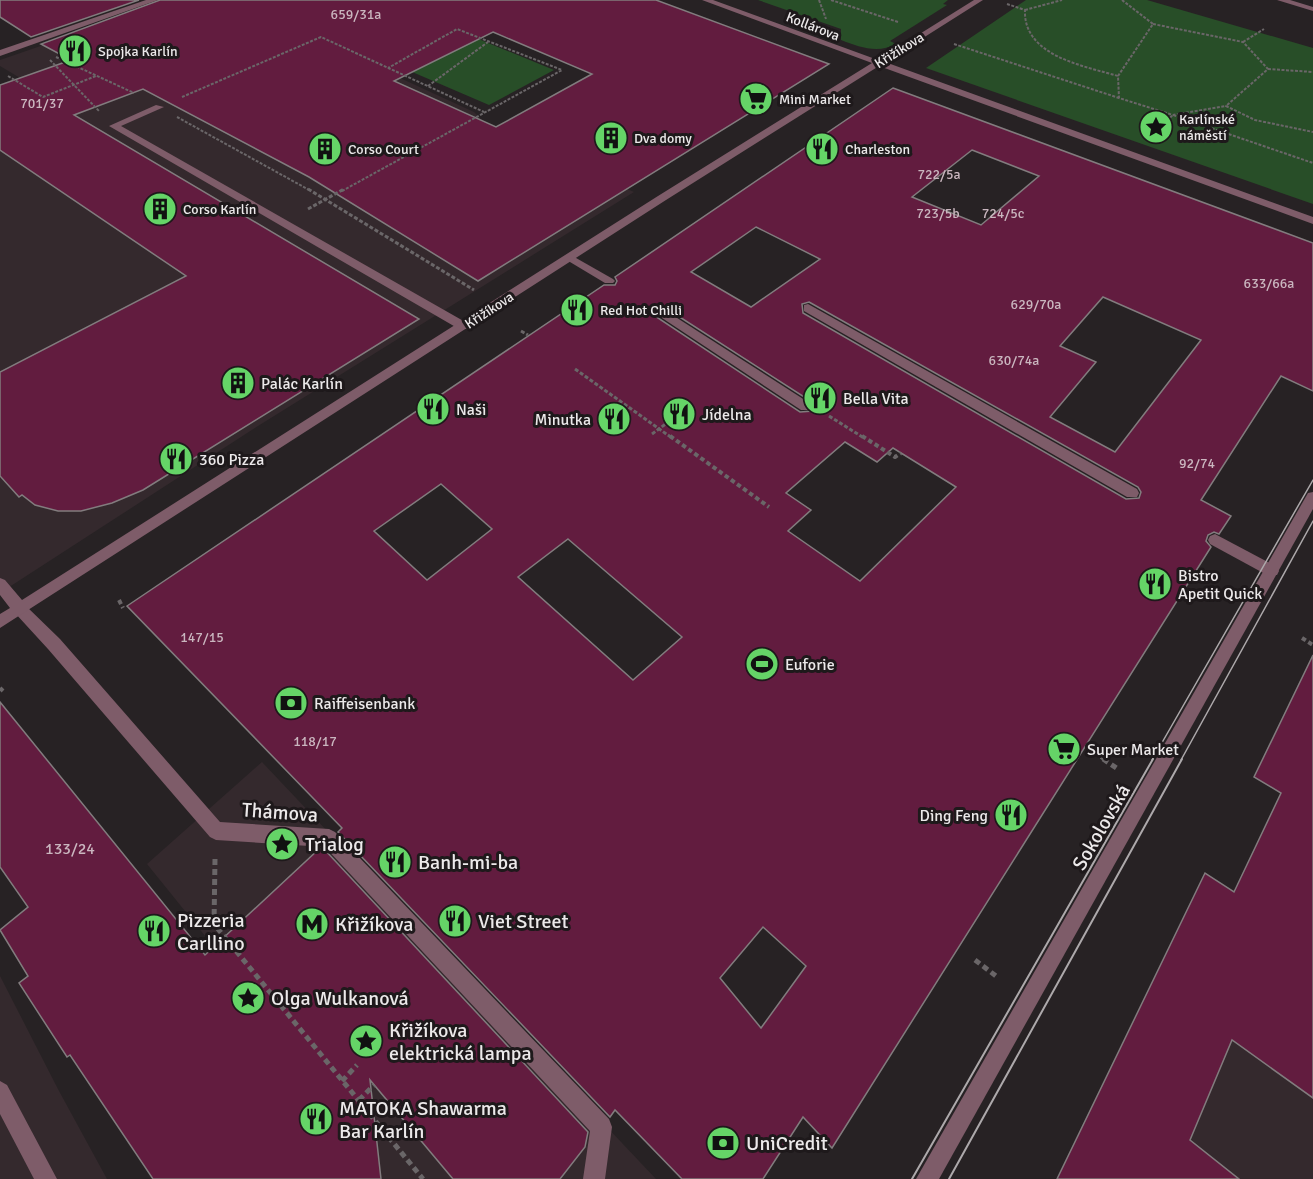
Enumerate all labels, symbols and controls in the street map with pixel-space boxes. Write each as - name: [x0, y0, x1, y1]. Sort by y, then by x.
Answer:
- house number: 659/31a: [331, 6, 381, 23]
- street label: Kollárova: [784, 8, 842, 44]
- street label: Křižíkova: [871, 29, 927, 72]
- restaurant icon: Spojka Karlín: [57, 33, 93, 69]
- place label: Spojka Karlín: [98, 43, 178, 60]
- supermarket icon: Mini Market: [738, 81, 774, 117]
- place label: Mini Market: [779, 91, 851, 108]
- house number: 701/37: [20, 95, 64, 112]
- place icon: Karlínské náměstí: [1138, 109, 1174, 145]
- place label: Karlínské náměstí: [1179, 111, 1235, 144]
- building icon: Dva domy: [593, 120, 629, 156]
- place label: Dva domy: [634, 130, 692, 147]
- building icon: Corso Court: [307, 131, 343, 167]
- restaurant icon: Charleston: [804, 131, 840, 167]
- place label: Corso Court: [348, 141, 419, 158]
- place label: Charleston: [845, 141, 910, 158]
- house number: 722/5a: [917, 166, 961, 183]
- building icon: Corso Karlín: [142, 191, 178, 227]
- place label: Corso Karlín: [183, 201, 256, 218]
- house number: 723/5b: [916, 205, 960, 222]
- house number: 724/5c: [982, 205, 1025, 222]
- house number: 633/66a: [1244, 275, 1294, 292]
- street label: Křižíkova: [462, 288, 517, 333]
- restaurant icon: Red Hot Chilli: [559, 292, 595, 328]
- house number: 629/70a: [1011, 296, 1061, 313]
- place label: Red Hot Chilli: [600, 302, 682, 319]
- house number: 630/74a: [989, 352, 1039, 369]
- building icon: Palác Karlín: [220, 365, 256, 401]
- place label: Palác Karlín: [261, 374, 343, 394]
- restaurant icon: Bella Vita: [802, 380, 838, 416]
- place label: Bella Vita: [843, 389, 909, 409]
- restaurant icon: Naši: [415, 391, 451, 427]
- restaurant icon: Jídelna: [661, 396, 697, 432]
- place label: Naši: [456, 400, 486, 420]
- restaurant icon: Minutka: [596, 401, 632, 437]
- place label: Jídelna: [702, 405, 752, 425]
- place label: Minutka: [535, 410, 591, 430]
- restaurant icon: 360 Pizza: [158, 441, 194, 477]
- place label: 360 Pizza: [199, 450, 264, 470]
- house number: 92/74: [1179, 455, 1216, 472]
- restaurant icon: Bistro Apetit Quick: [1137, 566, 1173, 602]
- place label: Bistro Apetit Quick: [1178, 566, 1262, 604]
- house number: 147/15: [180, 629, 224, 646]
- sports icon: Euforie: [744, 646, 780, 682]
- place label: Euforie: [785, 655, 835, 675]
- bank icon: Raiffeisenbank: [273, 685, 309, 721]
- place label: Raiffeisenbank: [314, 694, 415, 714]
- supermarket icon: Super Market: [1046, 731, 1082, 767]
- house number: 118/17: [293, 733, 337, 750]
- place label: Super Market: [1087, 740, 1179, 760]
- street label: Sokolovská: [1067, 780, 1136, 875]
- street label: Thámova: [241, 797, 319, 828]
- restaurant icon: Ding Feng: [993, 797, 1029, 833]
- place label: Ding Feng: [920, 806, 988, 826]
- place icon: Trialog: [264, 826, 300, 862]
- place label: Trialog: [305, 832, 364, 857]
- house number: 133/24: [45, 839, 95, 859]
- restaurant icon: Banh-mi-ba: [377, 844, 413, 880]
- place label: Banh-mi-ba: [418, 850, 518, 875]
- restaurant icon: Viet Street: [437, 903, 473, 939]
- metro station icon: Křižíkova: [294, 906, 330, 942]
- place label: Pizzeria Carllino: [177, 908, 245, 956]
- place label: Viet Street: [478, 909, 568, 934]
- place label: Křižíkova: [335, 912, 413, 937]
- restaurant icon: Pizzeria Carllino: [136, 913, 172, 949]
- place icon: Olga Wulkanová: [230, 980, 266, 1016]
- place label: Olga Wulkanová: [271, 986, 409, 1011]
- place label: Křižíkova elektrická lampa: [389, 1018, 532, 1066]
- place icon: Křižíkova elektrická lampa: [348, 1023, 384, 1059]
- place label: MATOKA Shawarma Bar Karlín: [339, 1096, 507, 1144]
- restaurant icon: MATOKA Shawarma Bar Karlín: [298, 1101, 334, 1137]
- bank icon: UniCredit: [705, 1125, 741, 1161]
- place label: UniCredit: [746, 1131, 828, 1156]

